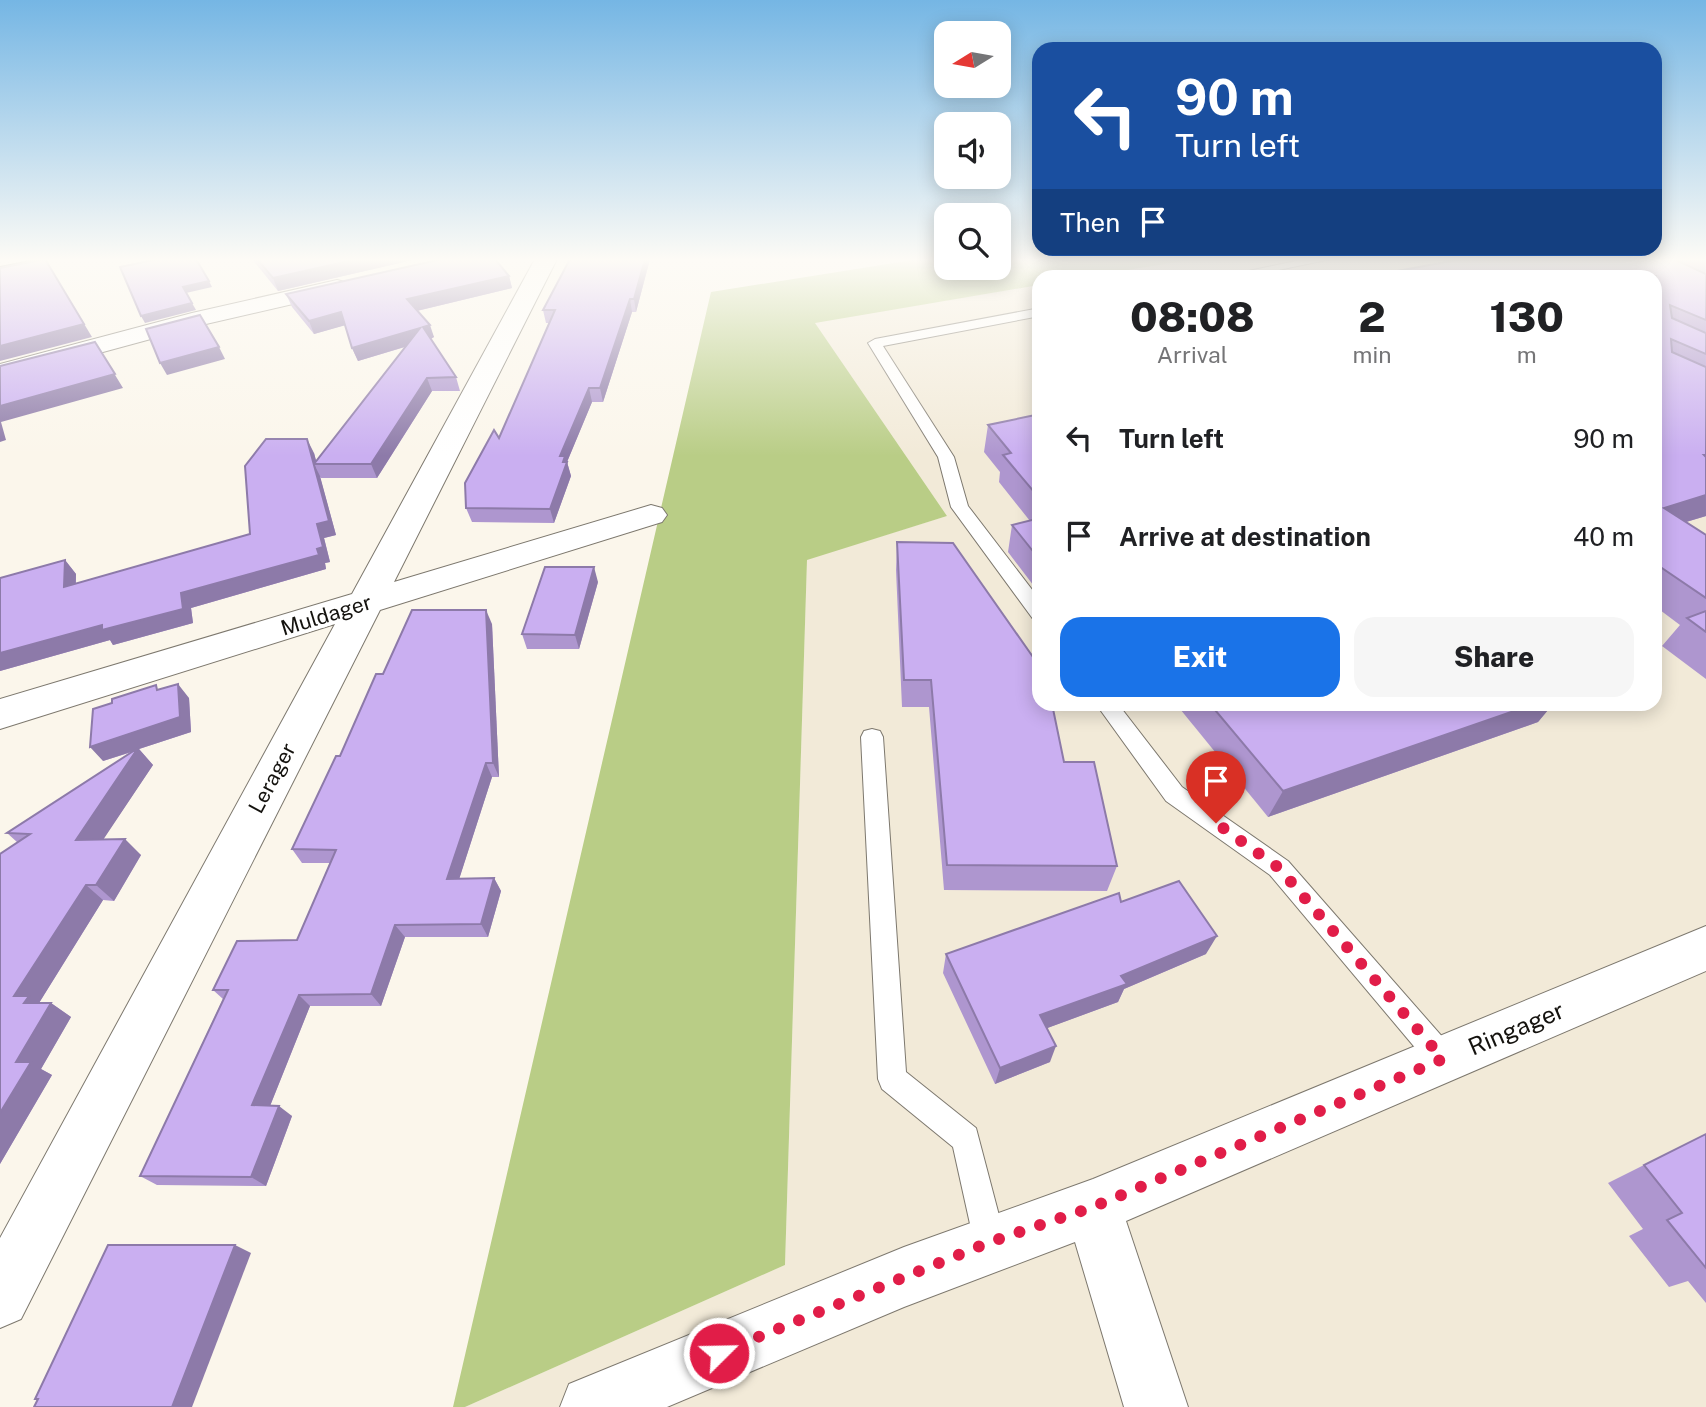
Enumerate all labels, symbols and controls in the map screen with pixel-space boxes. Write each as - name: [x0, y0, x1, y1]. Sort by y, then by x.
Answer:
- north arrow: [934, 21, 1012, 98]
- map controls: [934, 21, 1011, 280]
- text: 90 m: [1175, 68, 1294, 126]
- icon: left: [1060, 70, 1151, 161]
- button: sound: [934, 112, 1011, 189]
- text: Turn left: [1175, 127, 1300, 164]
- button: search: [934, 203, 1011, 280]
- icon: arrive: [1134, 203, 1172, 241]
- text: Then: [1060, 207, 1120, 238]
- text: 08:08: [1130, 292, 1255, 341]
- text: 2: [1358, 292, 1386, 341]
- text: 130: [1489, 292, 1564, 341]
- text: Arrival: [1157, 341, 1228, 368]
- text: min: [1353, 341, 1392, 368]
- text: m: [1517, 341, 1537, 368]
- icon: left: [1060, 419, 1098, 457]
- text: Turn left: [1119, 423, 1224, 454]
- text: 90 m: [1573, 423, 1634, 454]
- icon: arrive: [1060, 517, 1098, 555]
- text: Arrive at destination: [1119, 521, 1371, 552]
- text: 40 m: [1573, 521, 1634, 552]
- street label: Muldager: [278, 589, 374, 641]
- button: Exit: [1060, 617, 1340, 697]
- button: Share: [1354, 617, 1634, 697]
- street label: Lerager: [243, 739, 301, 817]
- pin: [1186, 751, 1246, 823]
- icon: arrive: [1197, 762, 1235, 800]
- street label: Ringager: [1464, 995, 1568, 1061]
- position arrow: [682, 1316, 756, 1390]

